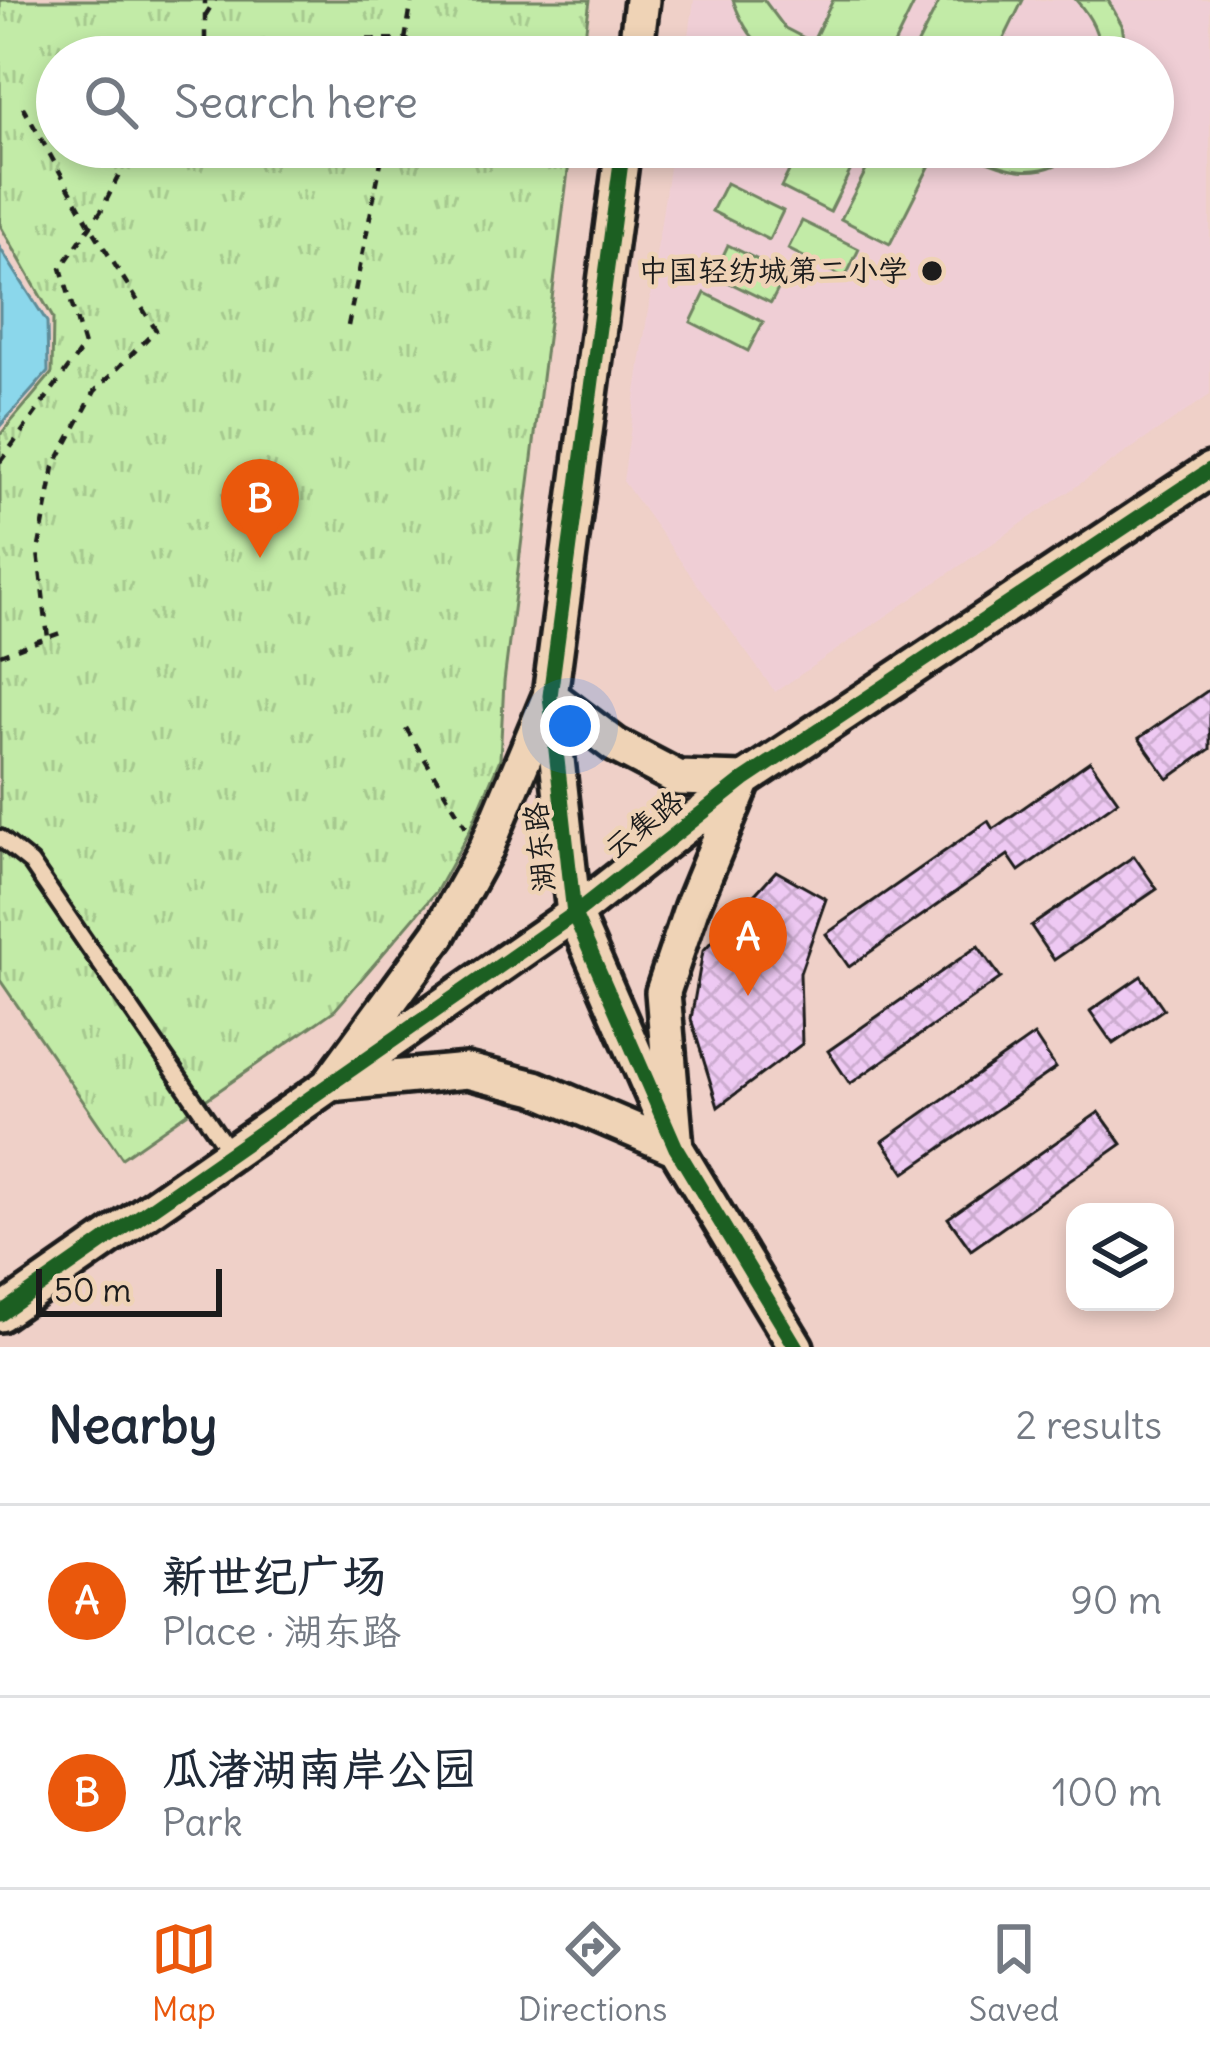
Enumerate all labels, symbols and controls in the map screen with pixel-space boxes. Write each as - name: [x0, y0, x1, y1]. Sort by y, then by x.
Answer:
- search box: [36, 36, 1174, 168]
- icon: search: [78, 69, 144, 135]
- text: Search here: [174, 74, 418, 130]
- place label: 中国轻纺城第二小学: [638, 251, 908, 289]
- marker: 中国轻纺城第二小学: [919, 258, 945, 284]
- pin: B: [221, 459, 299, 558]
- your location: [540, 696, 600, 756]
- street label: 云集路: [596, 782, 691, 867]
- street label: 湖东路: [515, 800, 563, 894]
- pin: A: [709, 897, 787, 996]
- map controls: [1066, 1203, 1174, 1311]
- button: layers: [1066, 1203, 1174, 1311]
- scale bar: [36, 1263, 222, 1316]
- text: 50 m: [54, 1269, 131, 1311]
- text: Nearby: [48, 1393, 217, 1457]
- text: 2 results: [1015, 1401, 1162, 1450]
- text: 新世纪广场: [162, 1548, 387, 1604]
- text: A: [74, 1576, 100, 1625]
- text: 90 m: [1070, 1576, 1162, 1625]
- text: Place · 湖东路: [162, 1607, 401, 1656]
- text: 瓜渚湖南岸公园: [162, 1741, 477, 1797]
- text: B: [74, 1768, 100, 1817]
- text: 100 m: [1052, 1768, 1162, 1817]
- text: Park: [162, 1798, 243, 1847]
- tab: Map: [151, 1916, 217, 2030]
- tab: Directions: [518, 1916, 667, 2030]
- tab: Saved: [969, 1916, 1059, 2030]

